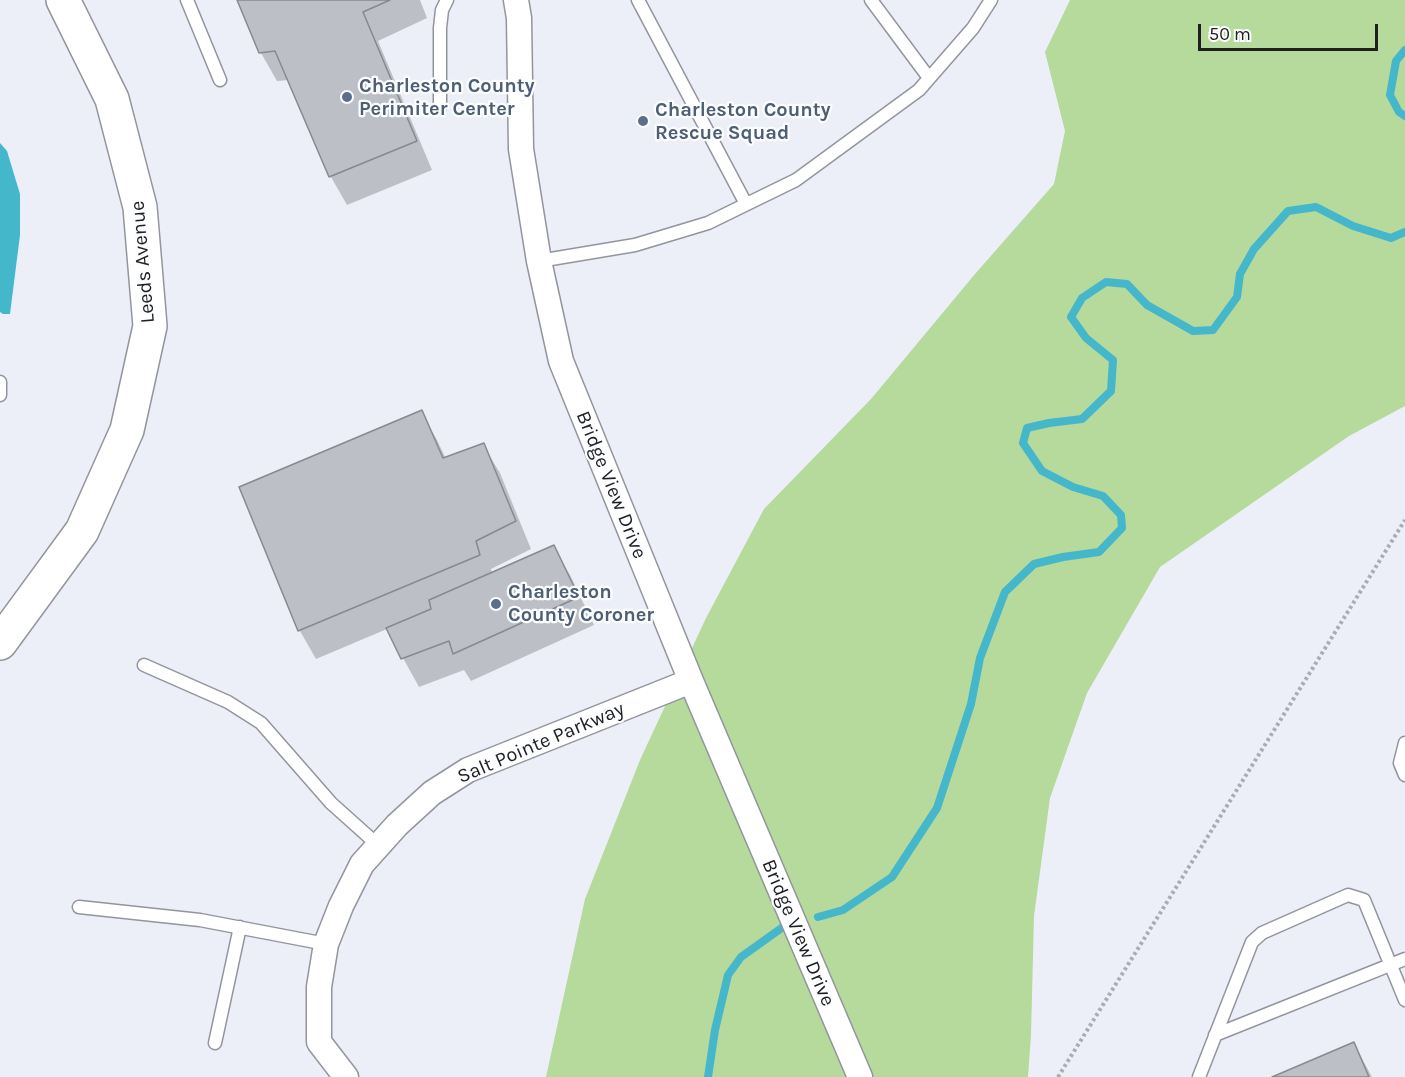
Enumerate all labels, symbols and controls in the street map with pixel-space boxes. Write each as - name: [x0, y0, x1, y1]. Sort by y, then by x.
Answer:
- scale bar: [1201, 12, 1381, 50]
- text: 50 m: [1209, 23, 1251, 45]
- place label: Charleston County Perimiter Center: [359, 74, 535, 121]
- marker: Charleston County Perimiter Center: [340, 90, 354, 104]
- place label: Charleston County Rescue Squad: [655, 98, 831, 145]
- marker: Charleston County Rescue Squad: [636, 114, 650, 128]
- street label: Leeds Avenue: [126, 200, 160, 324]
- street label: Bridge View Drive: [570, 408, 652, 562]
- place label: Charleston County Coroner: [508, 580, 654, 627]
- marker: Charleston County Coroner: [489, 597, 503, 611]
- street label: Salt Pointe Parkway: [454, 697, 628, 789]
- street label: Bridge View Drive: [756, 856, 840, 1010]

